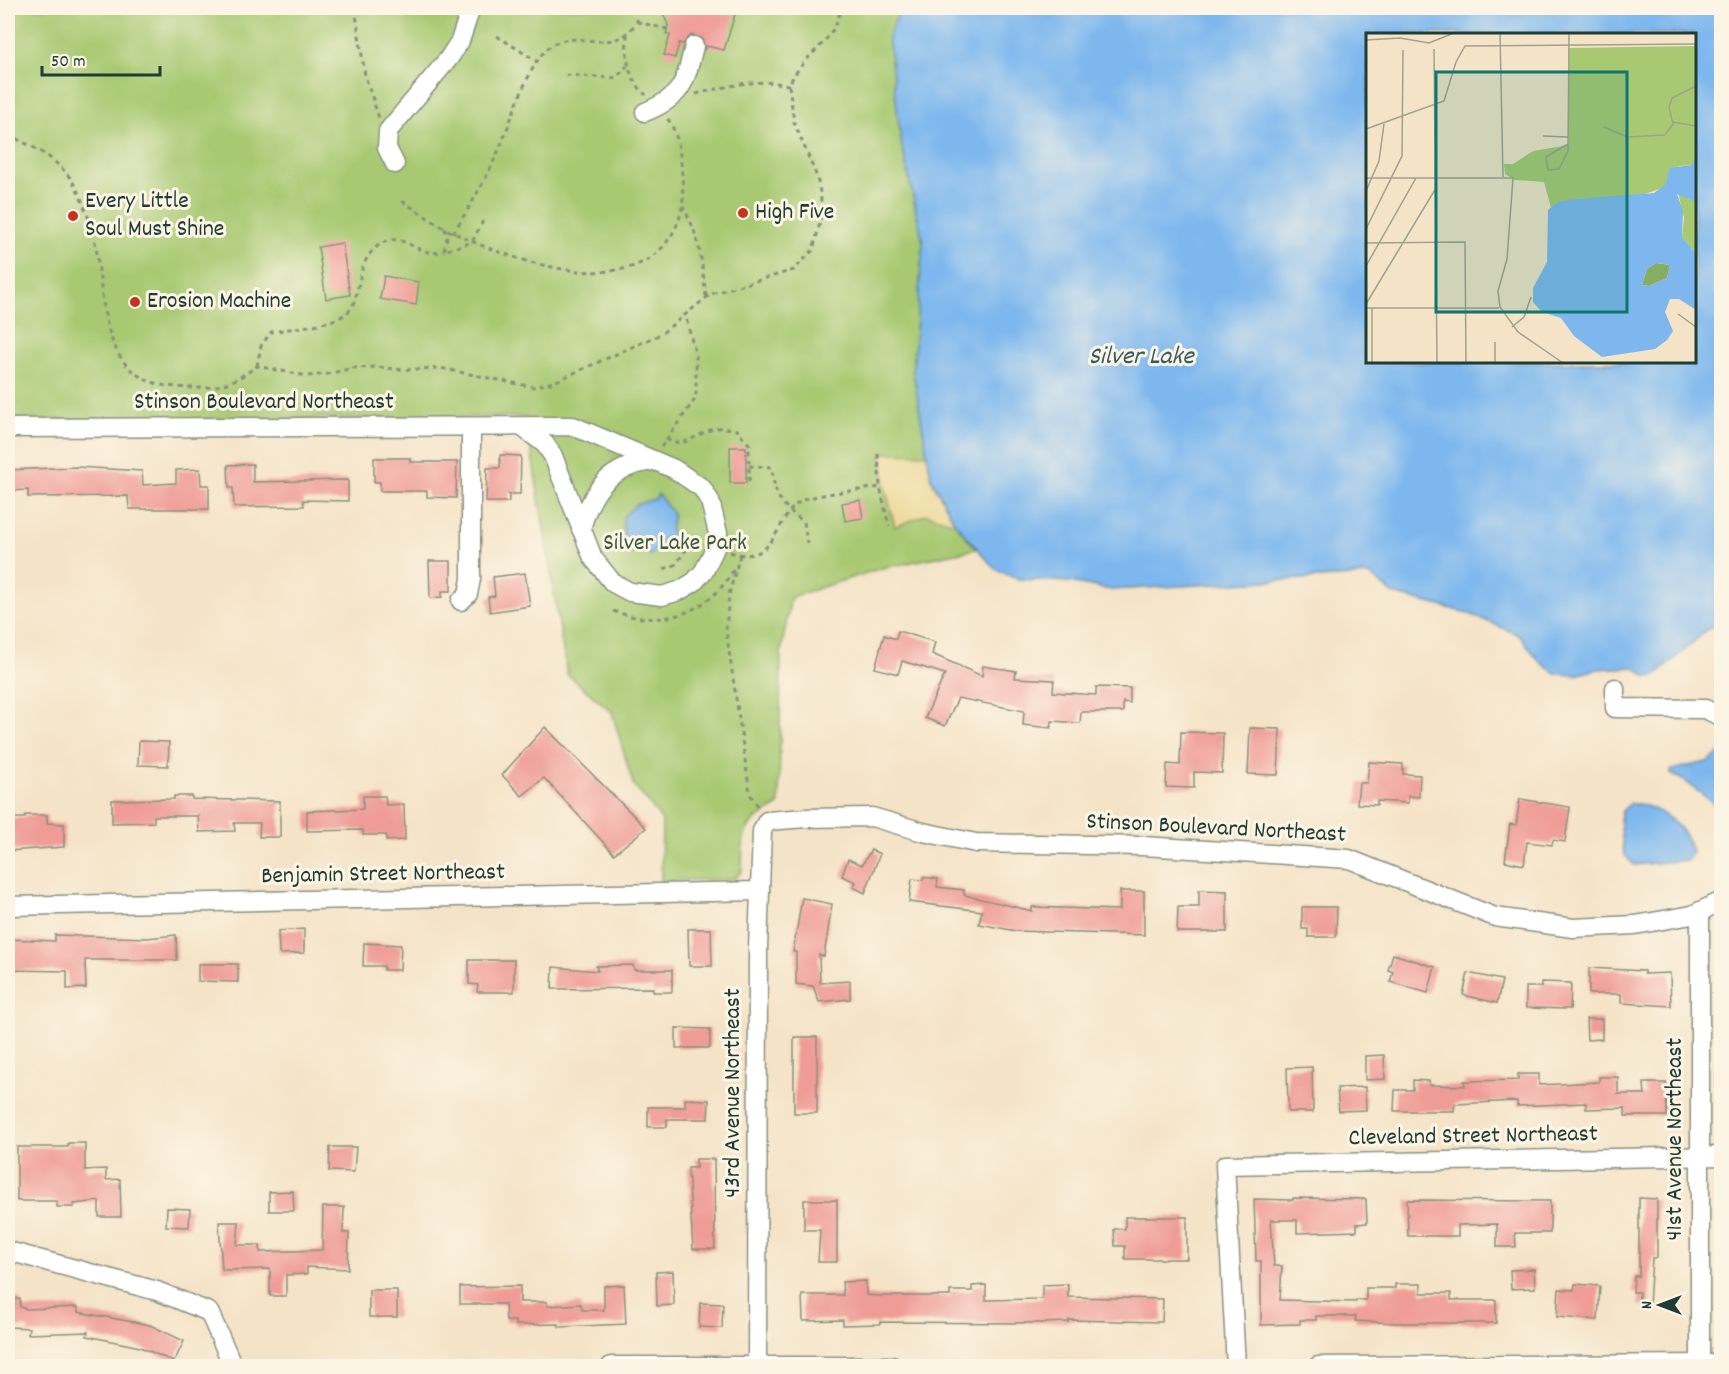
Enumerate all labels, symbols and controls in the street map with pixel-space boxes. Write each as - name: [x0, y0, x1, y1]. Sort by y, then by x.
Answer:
- inset map: [1366, 33, 1696, 363]
- scale bar: [42, 39, 160, 77]
- text: 50 m: [51, 50, 86, 75]
- place label: Every Little Soul Must Shine: [85, 185, 224, 247]
- place label: High Five: [755, 196, 834, 230]
- marker: High Five: [736, 206, 750, 220]
- marker: Every Little Soul Must Shine: [66, 209, 80, 223]
- place label: Erosion Machine: [147, 285, 291, 319]
- marker: Erosion Machine: [128, 295, 142, 309]
- water label: Silver Lake: [1088, 339, 1195, 376]
- street label: Stinson Boulevard Northeast: [134, 386, 394, 420]
- park label: Silver Lake Park: [603, 527, 747, 561]
- street label: Stinson Boulevard Northeast: [1085, 805, 1347, 853]
- street label: Benjamin Street Northeast: [261, 856, 505, 894]
- street label: 43rd Avenue Northeast: [717, 988, 751, 1198]
- street label: 41st Avenue Northeast: [1659, 1037, 1693, 1240]
- street label: Cleveland Street Northeast: [1348, 1118, 1598, 1156]
- north arrow: [1630, 1275, 1690, 1335]
- text: N: [1636, 1301, 1659, 1309]

